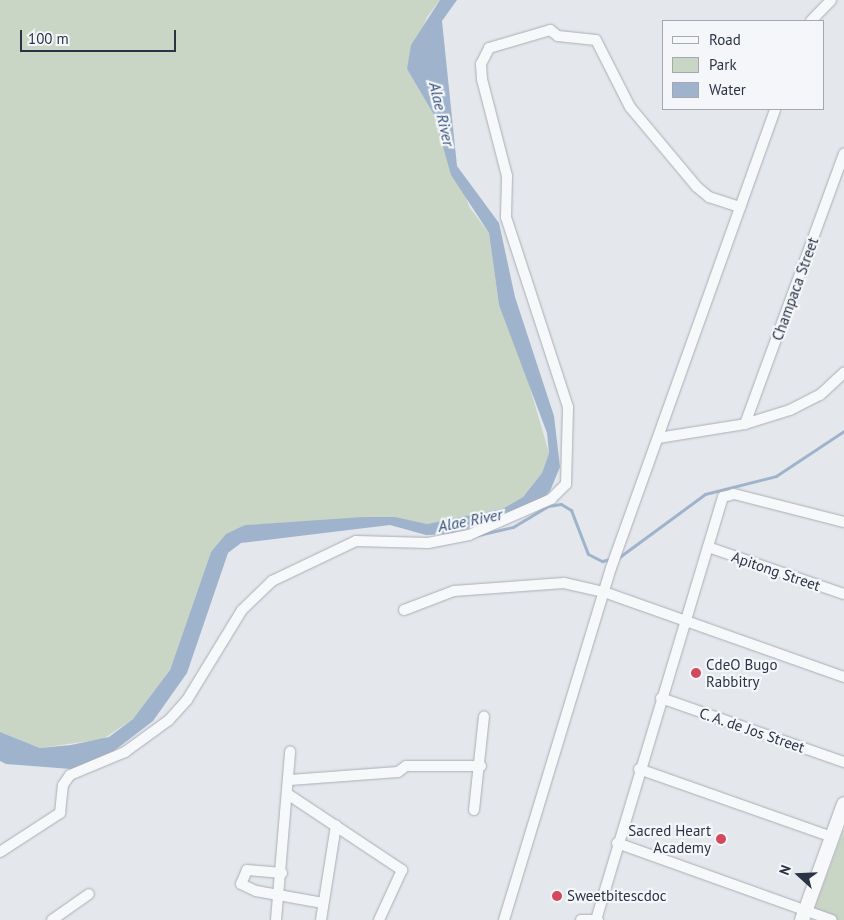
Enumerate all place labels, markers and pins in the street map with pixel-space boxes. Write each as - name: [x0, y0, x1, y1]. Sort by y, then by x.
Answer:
- place label: CdeO Bugo Rabbitry: [706, 655, 777, 690]
- marker: CdeO Bugo Rabbitry: [690, 667, 702, 679]
- place label: Sacred Heart Academy: [628, 821, 711, 856]
- marker: Sacred Heart Academy: [715, 833, 727, 845]
- place label: Sweetbitescdoc: [567, 887, 667, 905]
- marker: Sweetbitescdoc: [551, 890, 563, 902]

